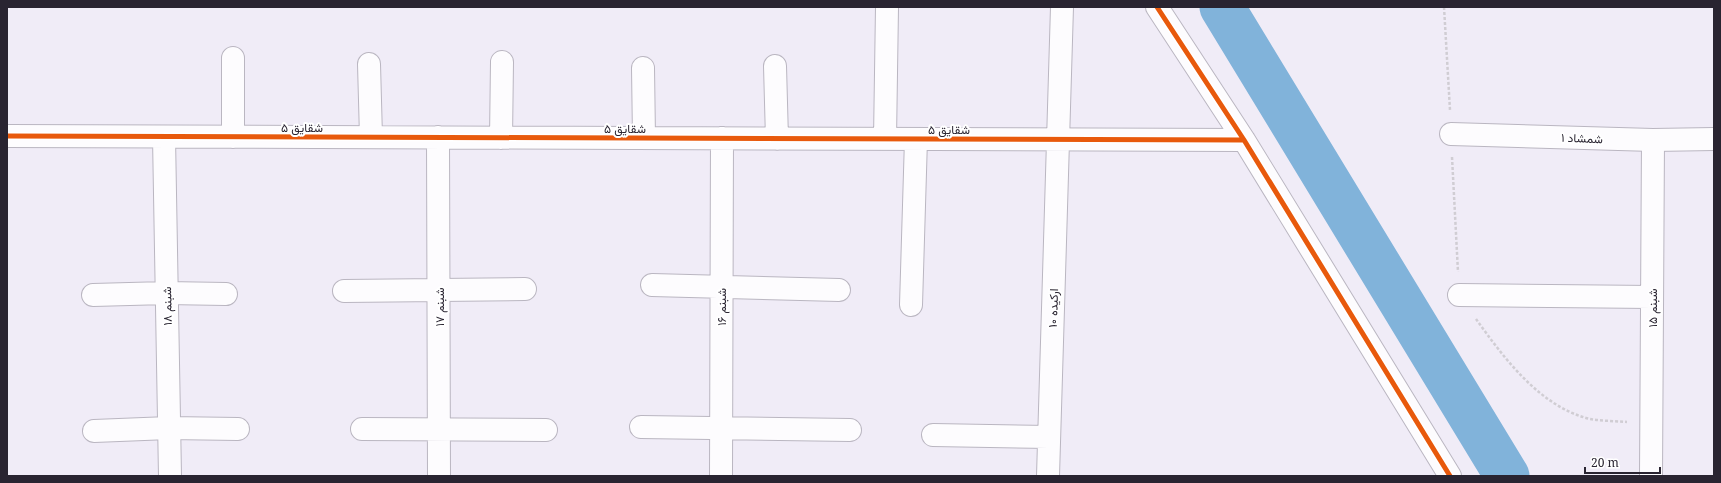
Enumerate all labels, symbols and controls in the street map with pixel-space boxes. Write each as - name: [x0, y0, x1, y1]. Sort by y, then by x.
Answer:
- street label: شقایق ۵: [281, 119, 323, 136]
- street label: شقایق ۵: [604, 120, 646, 137]
- street label: شقایق ۵: [928, 121, 970, 138]
- street label: شمشاد ۱: [1561, 129, 1603, 147]
- street label: شبنم ۱۸: [158, 286, 176, 326]
- street label: شبنم ۱۷: [431, 288, 448, 326]
- street label: شبنم ۱۶: [713, 288, 730, 326]
- street label: ارکیده ۱۰: [1044, 288, 1062, 328]
- street label: شبنم ۱۵: [1644, 289, 1661, 327]
- scale bar: [1585, 449, 1660, 475]
- text: 20 m: [1591, 454, 1619, 471]

